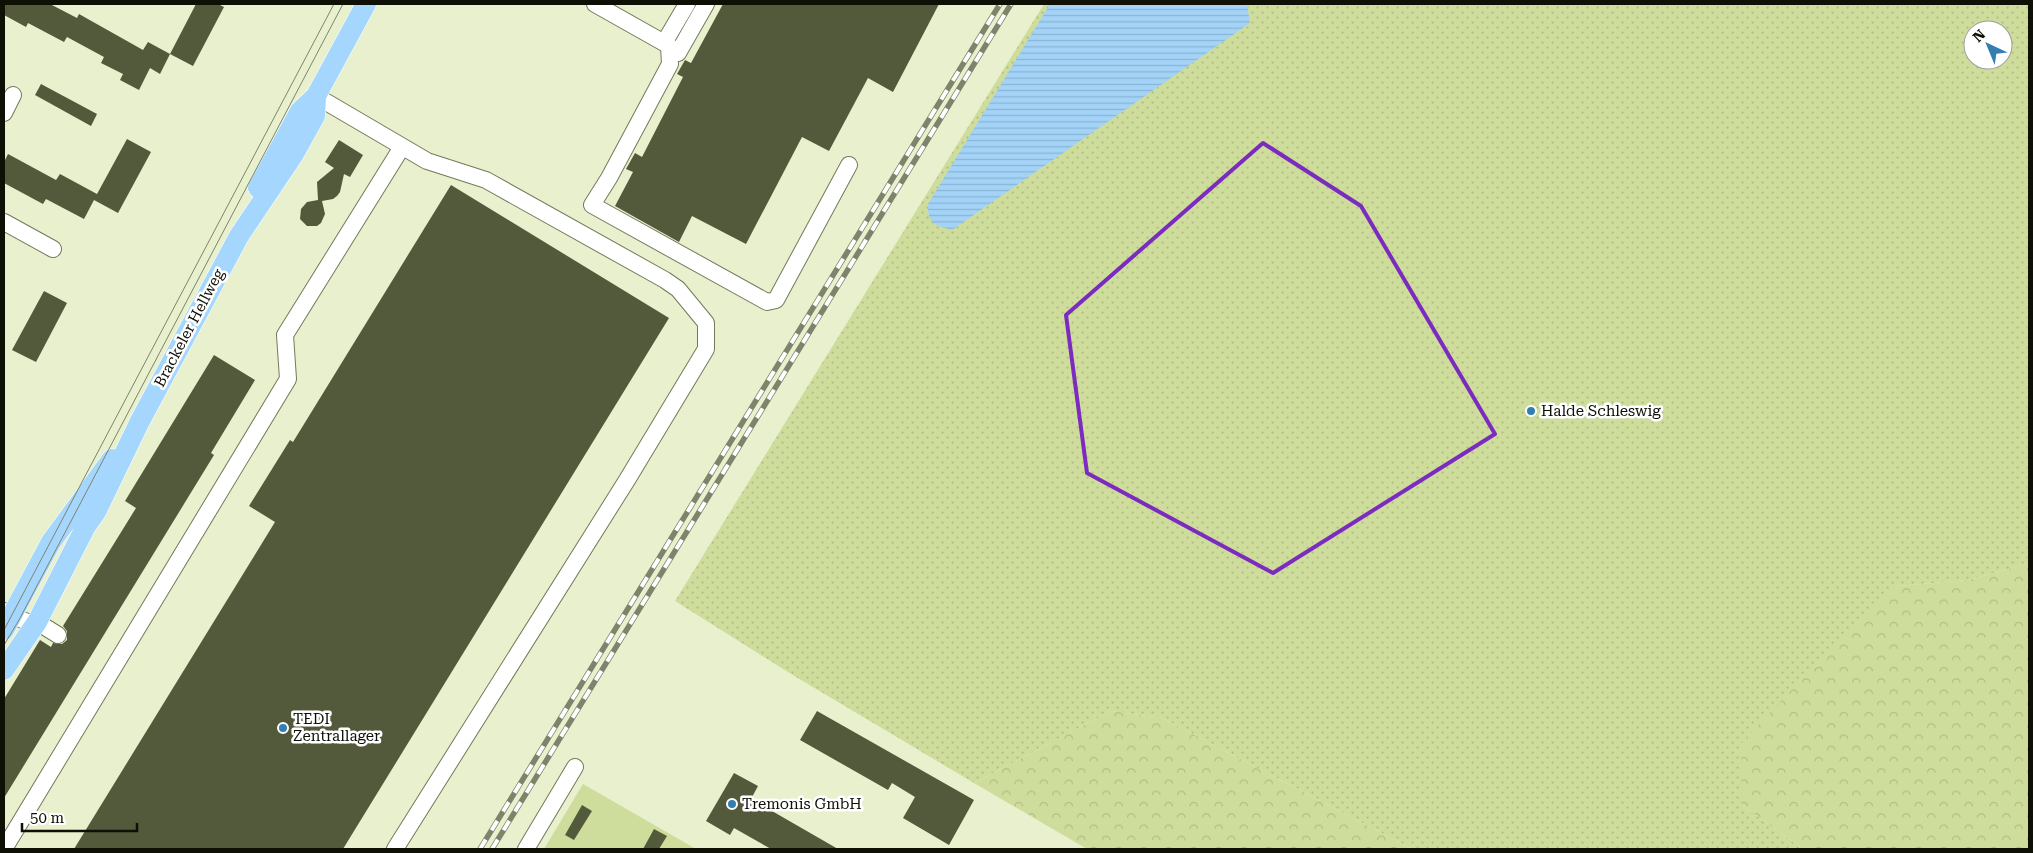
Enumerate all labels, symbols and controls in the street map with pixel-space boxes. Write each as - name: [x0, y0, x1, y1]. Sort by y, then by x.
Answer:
- north arrow: [1963, 20, 2013, 70]
- text: N: [1970, 26, 1989, 45]
- street label: Brackeler Hellweg: [150, 266, 228, 390]
- place label: Halde Schleswig: [1541, 402, 1661, 420]
- marker: Halde Schleswig: [1525, 405, 1537, 417]
- place label: TEDI Zentrallager: [293, 710, 380, 745]
- marker: TEDI Zentrallager: [277, 722, 289, 734]
- place label: Tremonis GmbH: [742, 795, 862, 813]
- marker: Tremonis GmbH: [726, 798, 738, 810]
- scale bar: [22, 800, 138, 832]
- text: 50 m: [30, 809, 65, 827]

